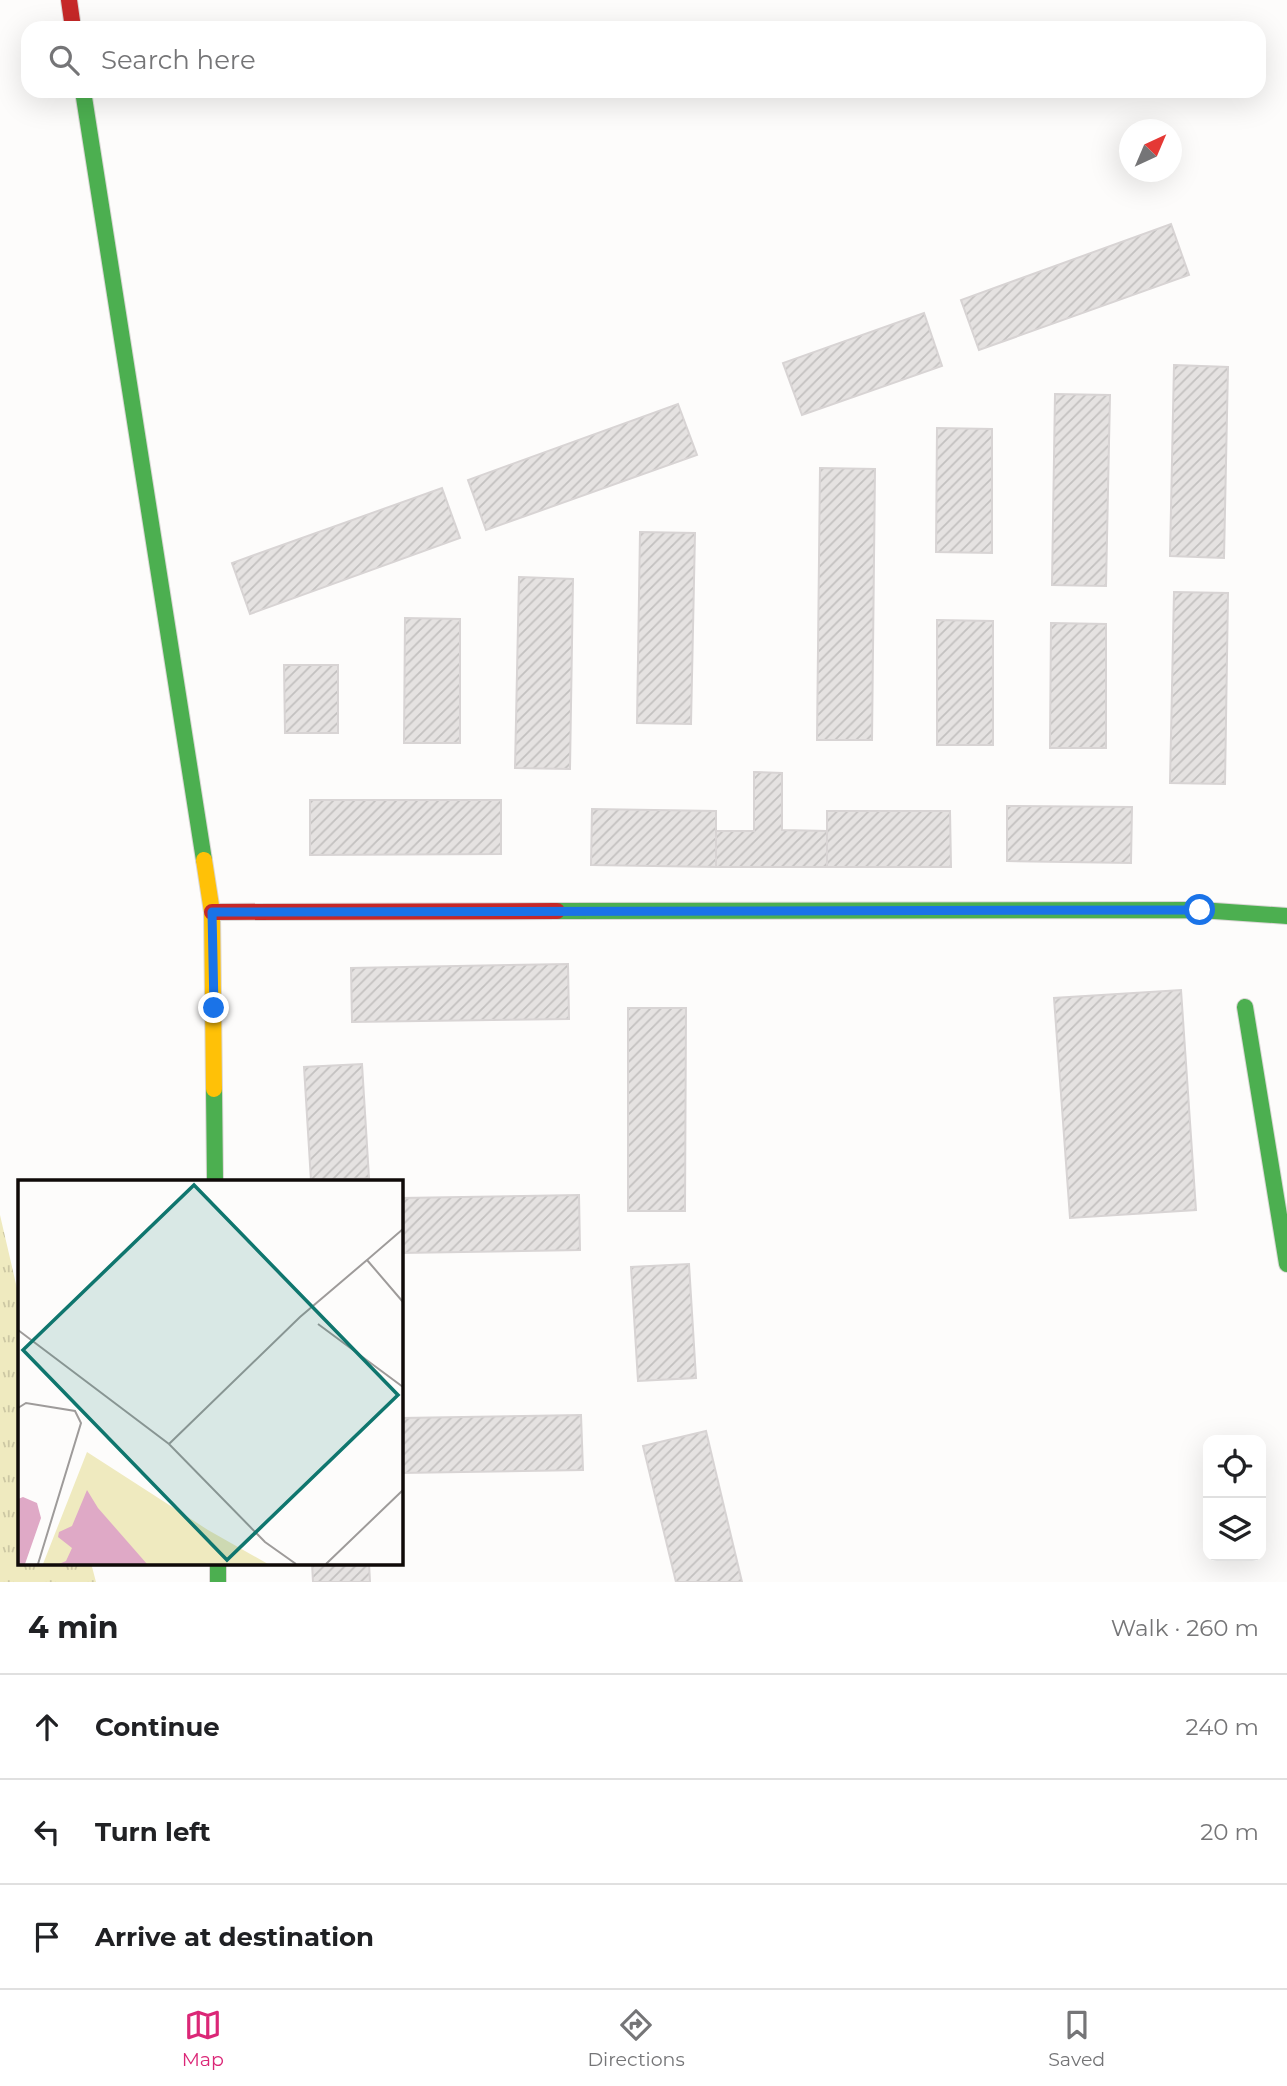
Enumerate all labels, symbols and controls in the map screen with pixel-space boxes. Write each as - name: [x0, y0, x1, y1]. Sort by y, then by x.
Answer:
- search box: [21, 21, 1266, 98]
- icon: search: [45, 41, 83, 79]
- text: Search here: [101, 44, 256, 76]
- north arrow: [1119, 119, 1182, 182]
- route start: [1184, 894, 1215, 925]
- route end: [198, 992, 229, 1023]
- inset map: [18, 1180, 402, 1564]
- map controls: [1203, 1435, 1266, 1561]
- button: locate: [1203, 1435, 1266, 1498]
- button: layers: [1203, 1498, 1266, 1561]
- text: 4 min: [28, 1609, 118, 1646]
- text: Walk · 260 m: [1111, 1614, 1259, 1642]
- icon: ahead: [28, 1708, 66, 1746]
- text: Continue: [95, 1711, 220, 1743]
- text: 240 m: [1186, 1713, 1259, 1741]
- icon: left: [28, 1813, 66, 1851]
- text: Turn left: [95, 1816, 211, 1848]
- text: 20 m: [1200, 1818, 1259, 1846]
- icon: arrive: [28, 1918, 66, 1956]
- text: Arrive at destination: [95, 1921, 374, 1953]
- tab: Map: [182, 2006, 224, 2071]
- tab: Directions: [587, 2006, 685, 2071]
- tab: Saved: [1048, 2006, 1105, 2071]

